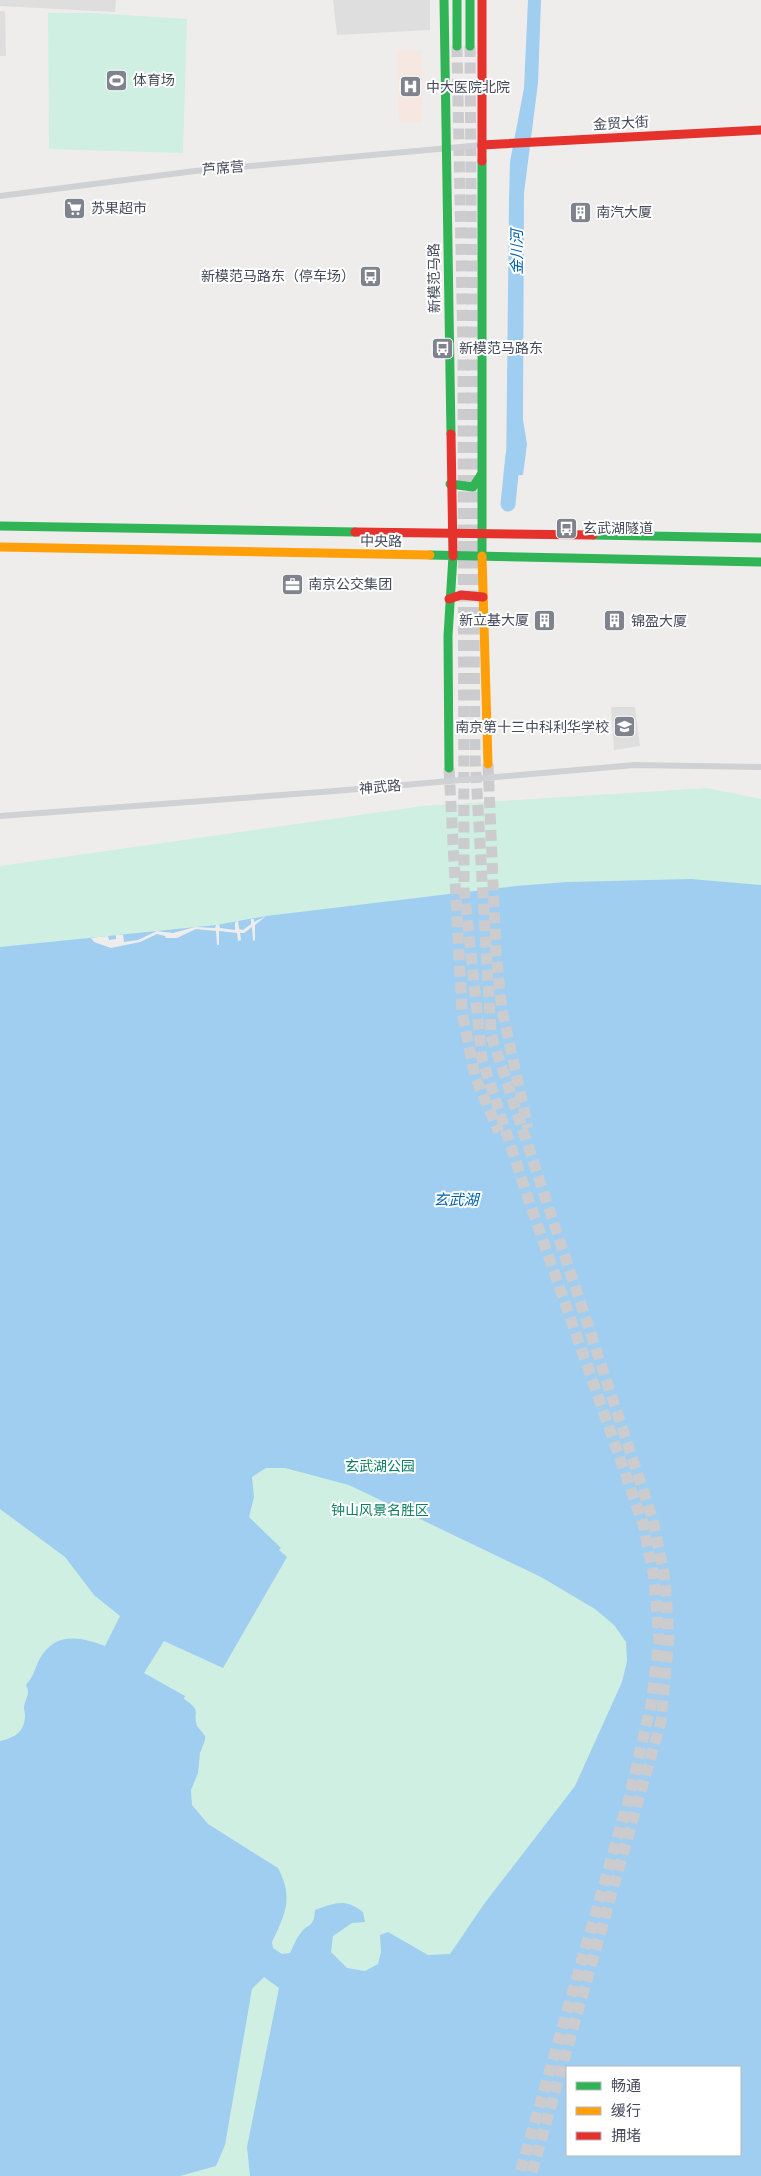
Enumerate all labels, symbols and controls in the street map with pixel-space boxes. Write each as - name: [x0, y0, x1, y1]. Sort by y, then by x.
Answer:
- sports icon: 体育场: [105, 68, 129, 92]
- place label: 体育场: [133, 71, 175, 89]
- hospital icon: 中大医院北院: [398, 75, 422, 99]
- place label: 中大医院北院: [426, 78, 510, 96]
- street label: 金贸大街: [593, 113, 649, 133]
- street label: 芦席营: [201, 157, 245, 179]
- supermarket icon: 苏果超市: [63, 196, 87, 220]
- place label: 苏果超市: [91, 199, 147, 217]
- building icon: 南汽大厦: [568, 200, 592, 224]
- place label: 南汽大厦: [596, 203, 652, 221]
- water label: 金川河: [507, 227, 526, 275]
- street label: 新模范马路: [424, 243, 444, 313]
- bus stop icon: 新模范马路东（停车场）: [359, 264, 383, 288]
- place label: 新模范马路东（停车场）: [201, 267, 355, 285]
- bus stop icon: 新模范马路东: [431, 336, 455, 360]
- place label: 新模范马路东: [459, 339, 543, 357]
- bus stop icon: 玄武湖隧道: [555, 516, 579, 540]
- place label: 玄武湖隧道: [583, 519, 653, 537]
- street label: 中央路: [360, 532, 402, 550]
- office icon: 南京公交集团: [280, 572, 304, 596]
- place label: 南京公交集团: [308, 575, 392, 593]
- building icon: 新立基大厦: [533, 608, 557, 632]
- building icon: 锦盈大厦: [603, 609, 627, 633]
- place label: 新立基大厦: [459, 611, 529, 629]
- place label: 锦盈大厦: [631, 612, 687, 630]
- school or university icon: 南京第十三中科利华学校: [613, 715, 637, 739]
- place label: 南京第十三中科利华学校: [455, 718, 609, 736]
- street label: 神武路: [358, 776, 402, 798]
- water label: 玄武湖: [433, 1190, 480, 1209]
- park label: 玄武湖公园: [345, 1457, 415, 1475]
- park label: 钟山风景名胜区: [331, 1501, 429, 1519]
- legend: [566, 2066, 741, 2156]
- text: 畅通: [611, 2076, 641, 2095]
- text: 缓行: [611, 2101, 641, 2120]
- text: 拥堵: [611, 2126, 641, 2145]

